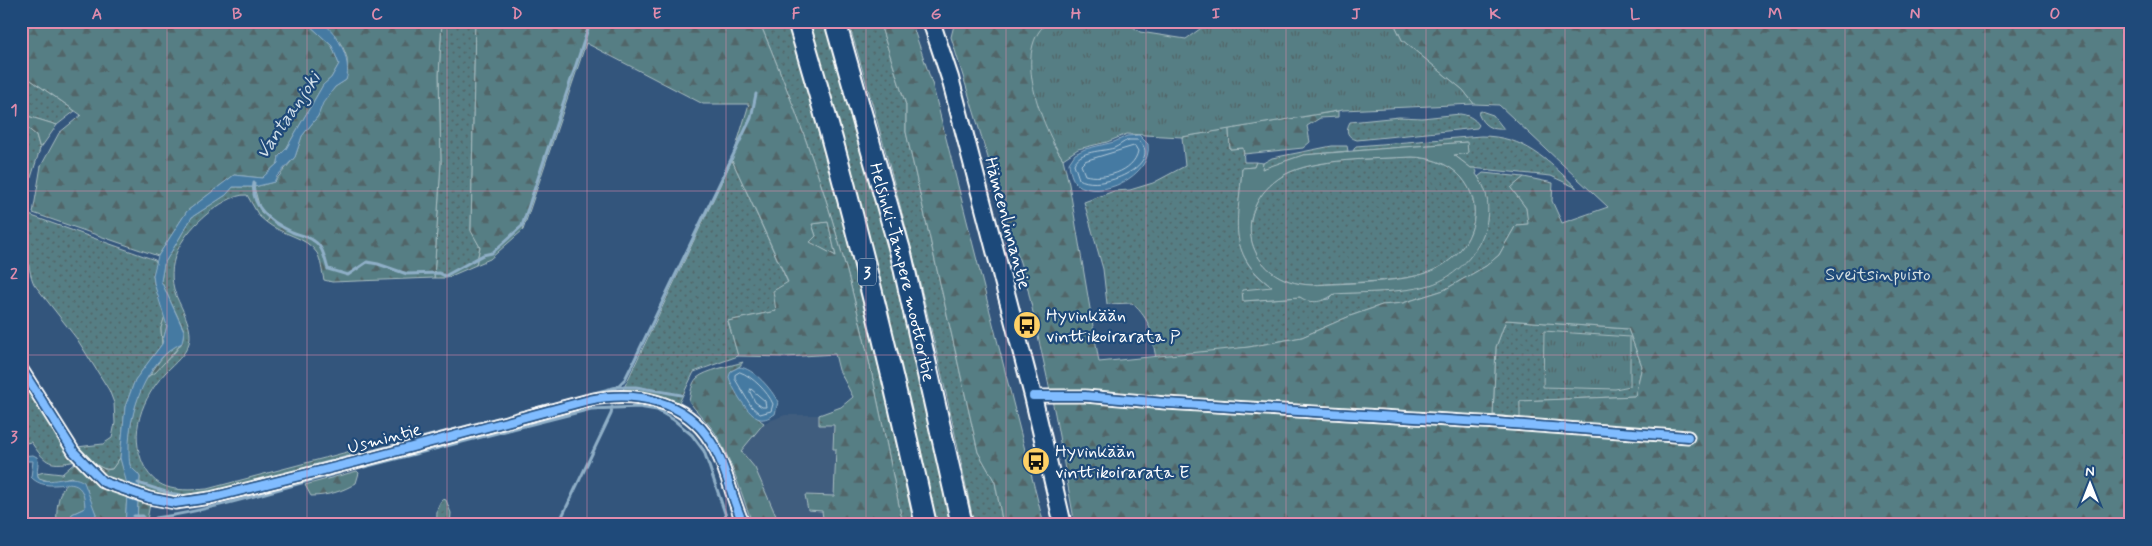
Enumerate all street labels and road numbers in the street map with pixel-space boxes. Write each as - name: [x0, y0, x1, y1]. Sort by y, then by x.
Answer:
- street label: Hämeenlinnantie: [978, 155, 1036, 292]
- street label: Helsinki-Tampere moottoritie: [863, 160, 940, 384]
- road number: 3: [858, 258, 876, 286]
- street label: Usmintie: [345, 418, 424, 460]

